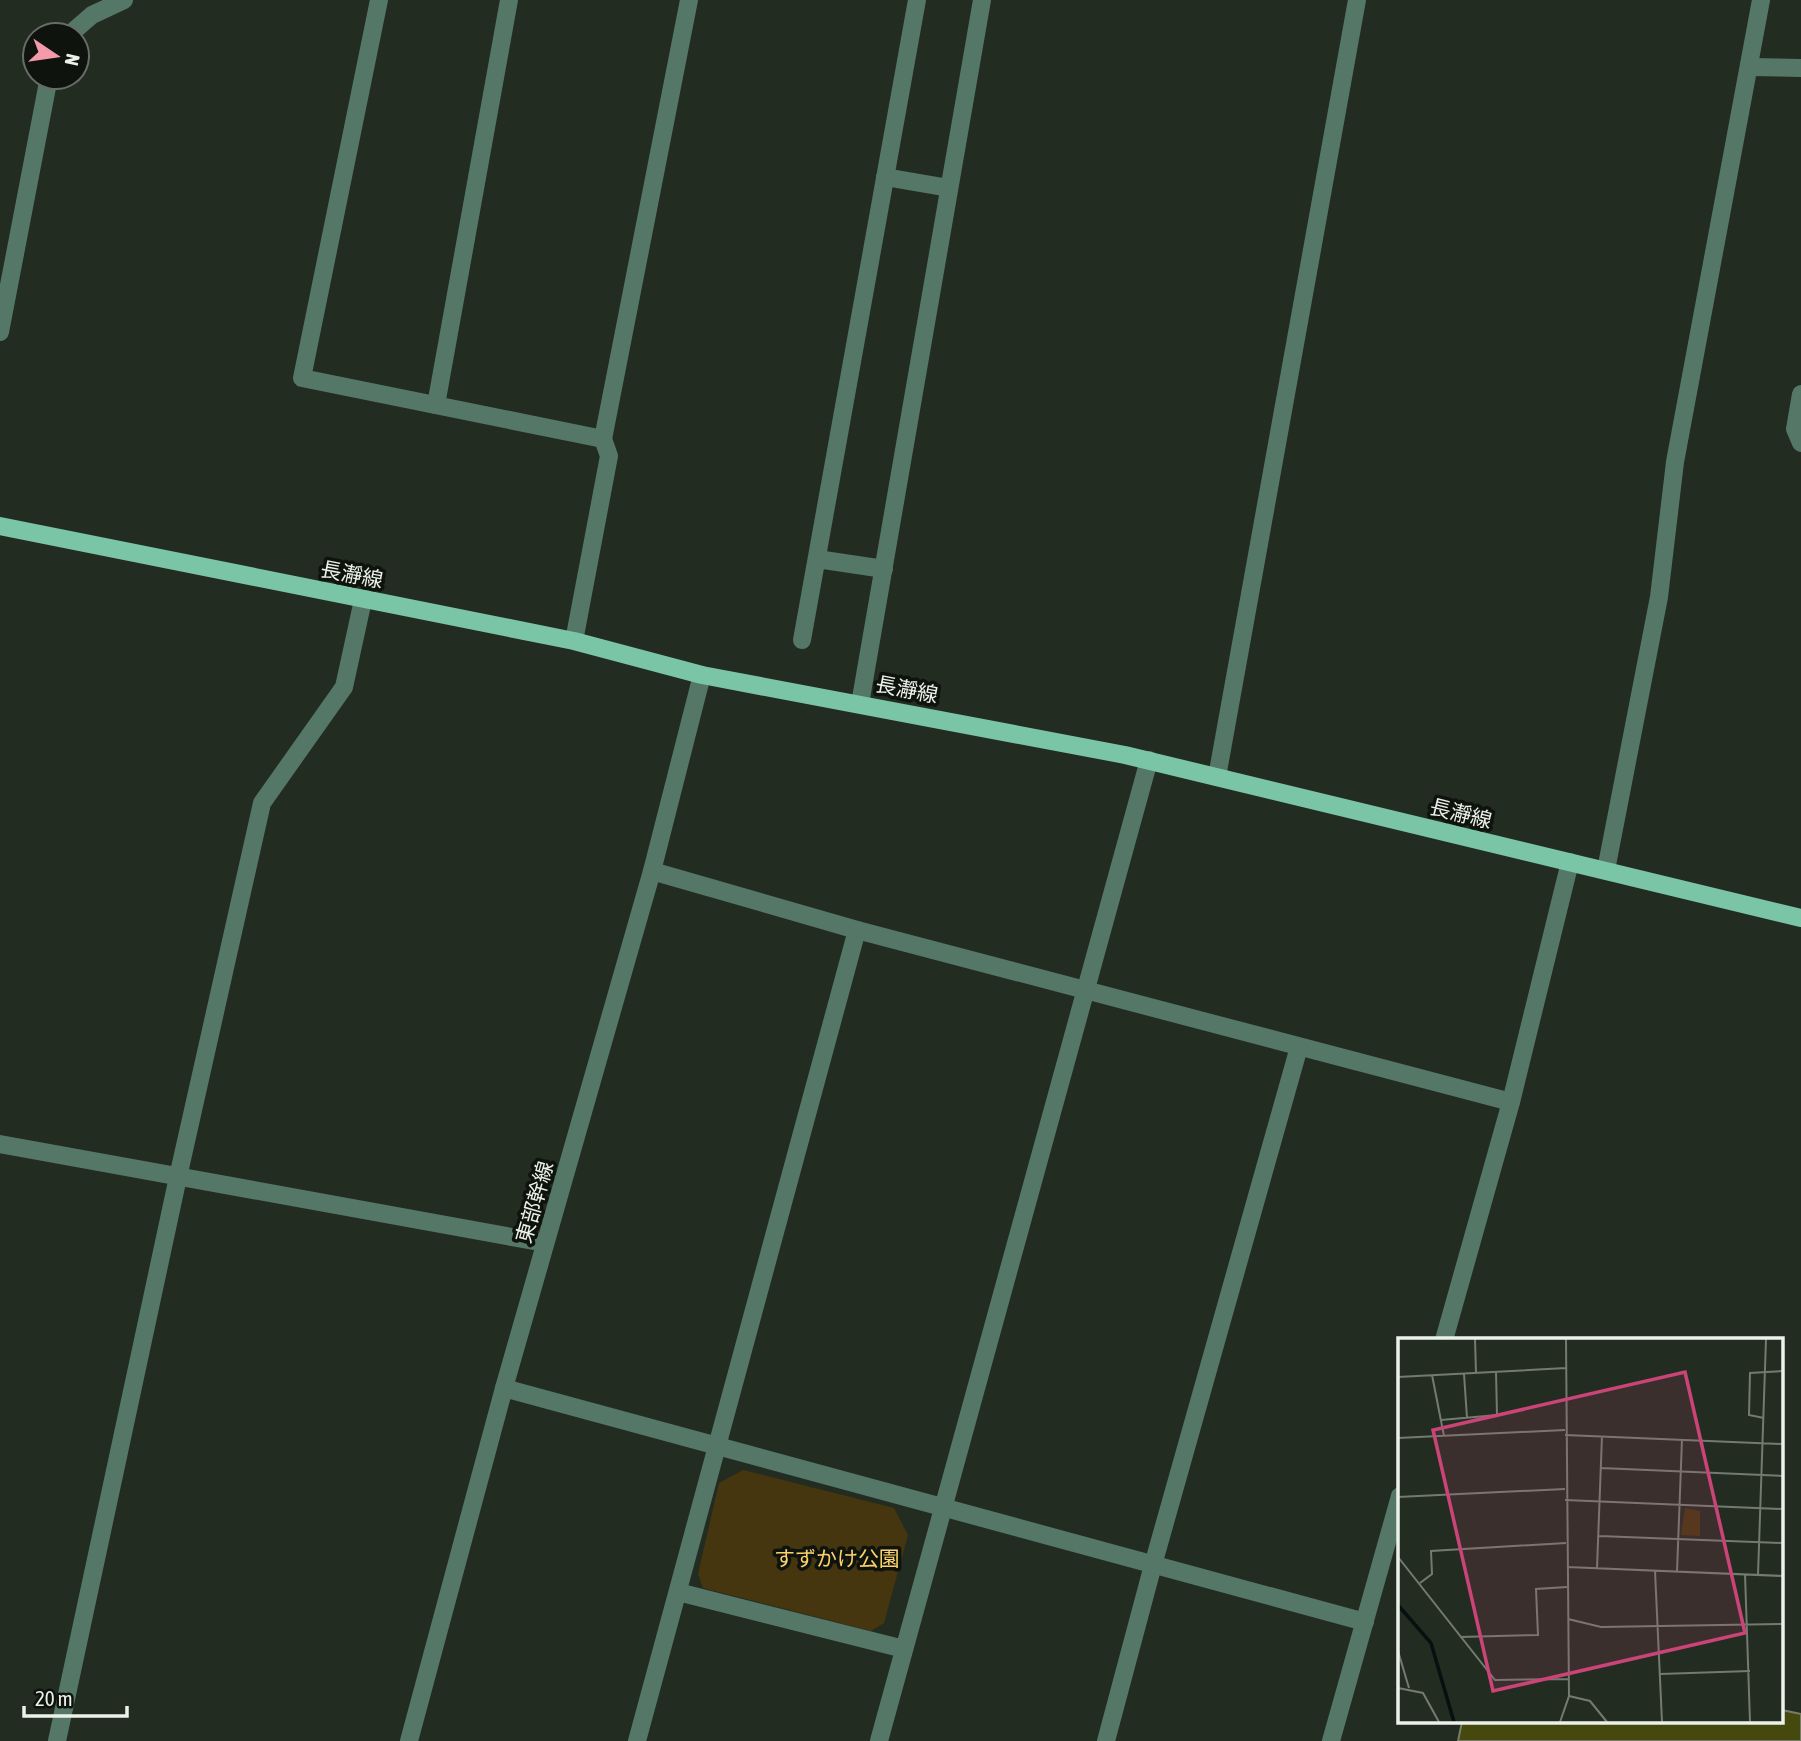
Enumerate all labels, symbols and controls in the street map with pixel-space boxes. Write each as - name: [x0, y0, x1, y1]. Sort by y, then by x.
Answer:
- north arrow: [21, 21, 91, 91]
- text: N: [61, 52, 85, 68]
- street label: 長瀞線: [319, 556, 385, 592]
- street label: 長瀞線: [874, 671, 940, 707]
- street label: 長瀞線: [1428, 794, 1494, 832]
- street label: 東部幹線: [511, 1158, 557, 1246]
- inset map: [1398, 1338, 1784, 1724]
- park label: すずかけ公園: [774, 1546, 900, 1570]
- scale bar: [24, 1674, 128, 1718]
- text: 20 m: [35, 1686, 73, 1710]

